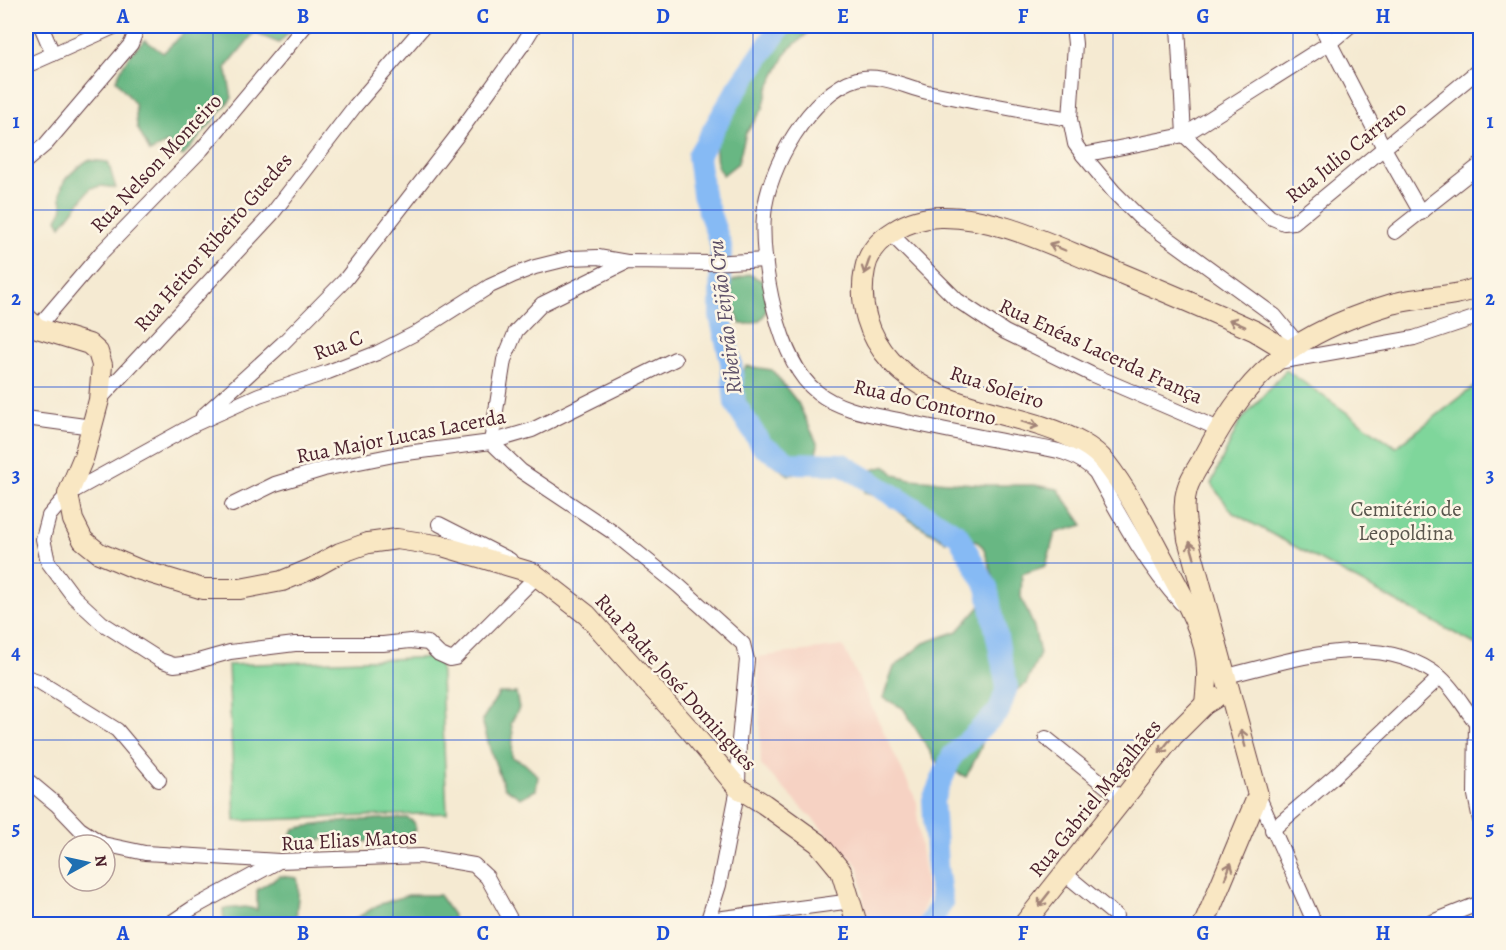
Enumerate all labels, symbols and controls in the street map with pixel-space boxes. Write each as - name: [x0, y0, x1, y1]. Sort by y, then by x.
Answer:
- text: A: [116, 3, 130, 30]
- text: B: [297, 3, 309, 30]
- text: C: [477, 3, 489, 30]
- text: D: [656, 3, 670, 30]
- text: E: [837, 3, 849, 30]
- text: F: [1018, 3, 1029, 30]
- text: G: [1196, 3, 1210, 30]
- text: H: [1376, 3, 1391, 30]
- street label: Rua Nelson Monteiro: [84, 87, 228, 239]
- street label: Rua Julio Carraro: [1280, 95, 1412, 209]
- text: 1: [12, 108, 20, 135]
- text: 1: [1486, 108, 1494, 135]
- street label: Rua Heitor Ribeiro Guedes: [128, 147, 298, 337]
- water label: Ribeirão Feijão Cru: [701, 238, 749, 396]
- one-way arrow: [1049, 241, 1067, 252]
- one-way arrow: [861, 256, 872, 275]
- text: 2: [11, 285, 21, 312]
- text: 2: [1485, 285, 1495, 312]
- street label: Rua Enéas Lacerda França: [994, 291, 1208, 411]
- one-way arrow: [1228, 317, 1246, 328]
- street label: Rua C: [309, 323, 367, 367]
- street label: Rua Soleiro: [946, 359, 1048, 415]
- street label: Rua do Contorno: [851, 372, 999, 432]
- street label: Rua Major Lucas Lacerda: [294, 402, 509, 470]
- one-way arrow: [1020, 419, 1039, 430]
- text: 3: [12, 462, 20, 489]
- text: 3: [1486, 462, 1494, 489]
- park label: Cemitério de Leopoldina: [1350, 495, 1462, 547]
- one-way arrow: [1185, 541, 1197, 560]
- street label: Rua Padre José Domingues: [589, 587, 763, 777]
- text: 4: [11, 639, 21, 666]
- text: 4: [1485, 639, 1495, 666]
- street label: Rua Gabriel Magalhães: [1023, 713, 1167, 883]
- one-way arrow: [1237, 729, 1248, 748]
- one-way arrow: [1159, 738, 1172, 754]
- text: 5: [12, 815, 20, 842]
- text: 5: [1486, 815, 1494, 842]
- street label: Rua Elias Matos: [280, 822, 418, 858]
- north arrow: [57, 833, 117, 893]
- text: N: [89, 854, 113, 869]
- one-way arrow: [1223, 862, 1234, 881]
- one-way arrow: [1037, 891, 1050, 907]
- text: A: [116, 920, 130, 947]
- text: B: [297, 920, 309, 947]
- text: C: [477, 920, 489, 947]
- text: D: [656, 920, 670, 947]
- text: E: [837, 920, 849, 947]
- text: F: [1018, 920, 1029, 947]
- text: G: [1196, 920, 1210, 947]
- text: H: [1376, 920, 1391, 947]

